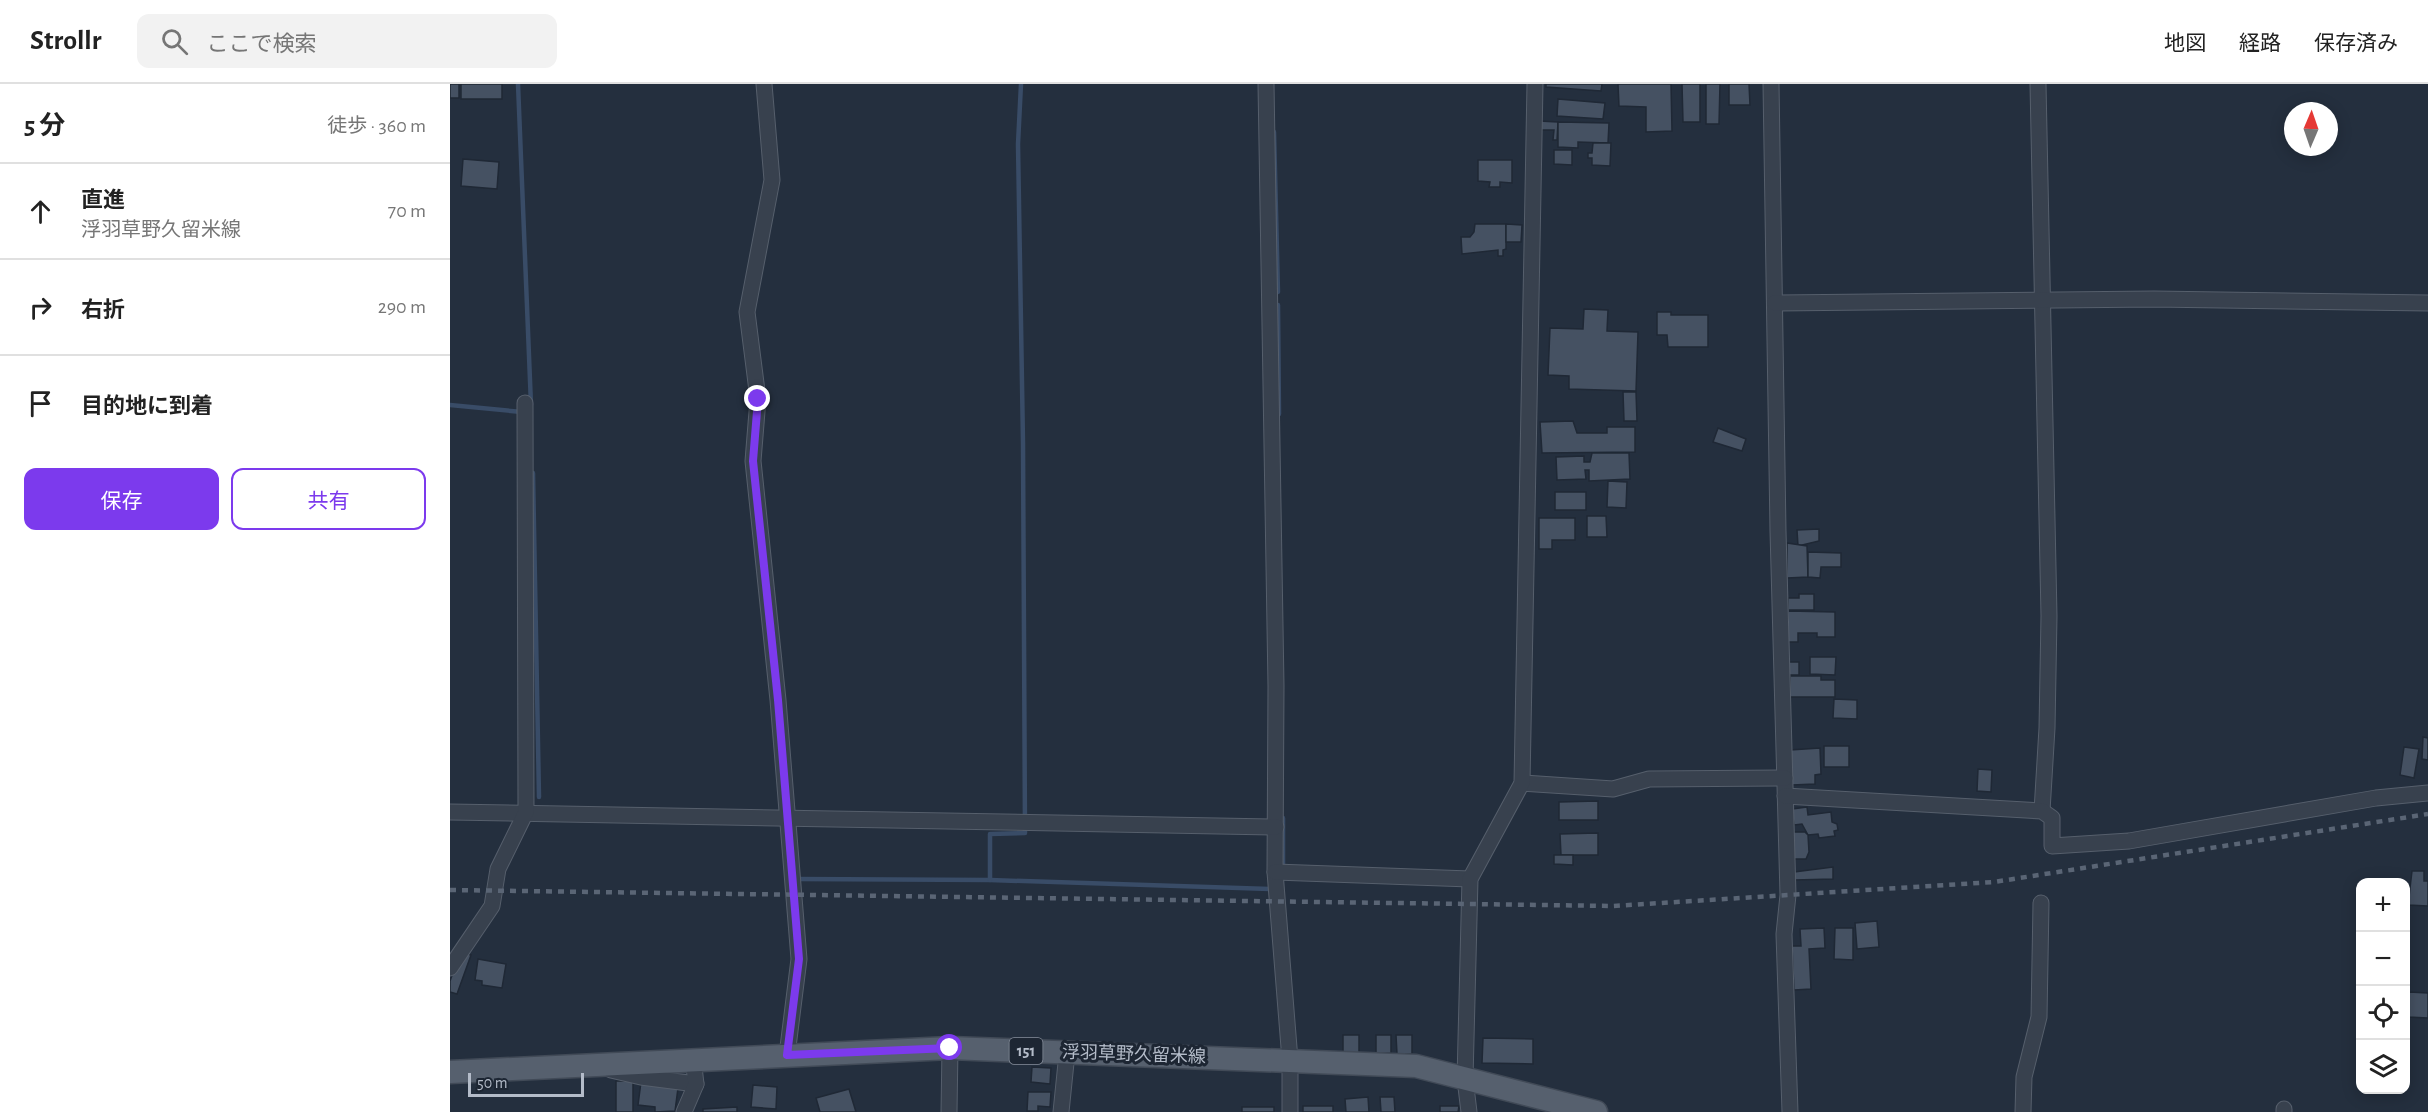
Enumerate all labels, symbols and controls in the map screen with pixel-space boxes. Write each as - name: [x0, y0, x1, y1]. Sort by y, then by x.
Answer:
- search box: [137, 14, 557, 68]
- icon: search: [158, 25, 191, 58]
- text: Strollr: [30, 27, 101, 55]
- text: ここで検索: [206, 33, 316, 55]
- text: 地図: [2164, 33, 2206, 54]
- text: 経路: [2239, 33, 2281, 54]
- text: 保存済み: [2314, 33, 2398, 54]
- north arrow: [2284, 102, 2338, 156]
- text: 5 分: [24, 113, 65, 139]
- text: 徒歩 · 360 m: [327, 116, 426, 136]
- text: 直進: [81, 189, 125, 211]
- icon: ahead: [24, 195, 57, 228]
- text: 70 m: [388, 201, 426, 221]
- text: 浮羽草野久留米線: [81, 220, 241, 240]
- icon: right: [24, 291, 57, 324]
- text: 290 m: [378, 297, 426, 317]
- text: 右折: [81, 299, 125, 321]
- route end: [744, 385, 770, 411]
- icon: arrive: [24, 387, 57, 420]
- text: 目的地に到着: [81, 395, 213, 417]
- button: 保存: [24, 468, 219, 530]
- button: 共有: [231, 468, 426, 530]
- map controls: [2356, 878, 2410, 1094]
- button: +: [2356, 878, 2410, 932]
- button: −: [2356, 932, 2410, 986]
- button: locate: [2356, 986, 2410, 1040]
- route start: [936, 1034, 962, 1060]
- road number: 151: [1010, 1038, 1042, 1064]
- button: layers: [2356, 1040, 2410, 1094]
- street label: 浮羽草野久留米線: [1062, 1041, 1206, 1067]
- scale bar: [468, 1070, 584, 1098]
- text: 50 m: [477, 1075, 508, 1091]

